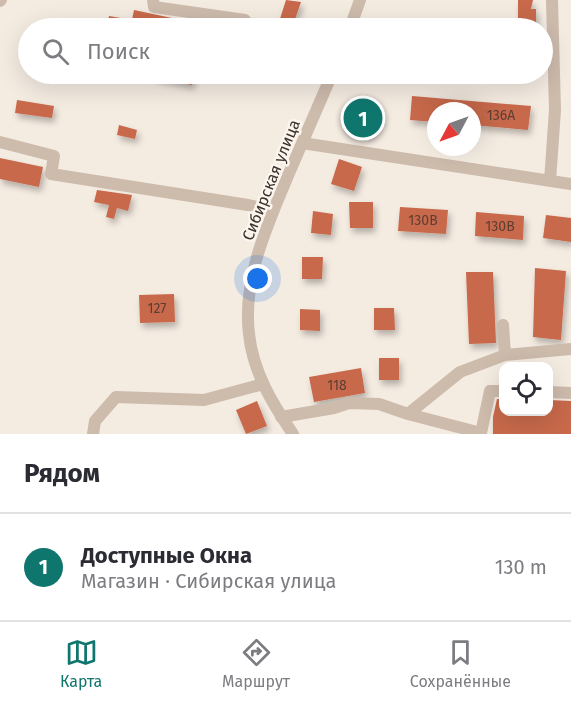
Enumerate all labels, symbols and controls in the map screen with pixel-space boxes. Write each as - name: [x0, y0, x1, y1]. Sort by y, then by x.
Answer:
- search box: [18, 18, 553, 84]
- icon: search: [39, 35, 72, 68]
- text: Поиск: [87, 38, 150, 65]
- pin: 1: [344, 96, 382, 140]
- north arrow: [427, 102, 481, 156]
- house number: 136А: [487, 107, 515, 124]
- street label: Сибирская улица: [238, 117, 304, 243]
- house number: 130В: [408, 212, 438, 229]
- house number: 130В: [485, 218, 515, 235]
- your location: [243, 264, 272, 293]
- house number: 127: [147, 300, 167, 317]
- map controls: [499, 362, 553, 416]
- button: locate: [499, 362, 553, 416]
- house number: 118: [327, 377, 347, 394]
- text: Рядом: [24, 458, 100, 489]
- text: Доступные Окна: [81, 542, 252, 569]
- text: 1: [39, 555, 48, 579]
- text: 130 m: [495, 555, 547, 579]
- text: Магазин · Сибирская улица: [81, 569, 336, 593]
- tab: Карта: [60, 636, 102, 691]
- tab: Маршрут: [222, 636, 290, 691]
- tab: Сохранённые: [410, 636, 511, 691]

